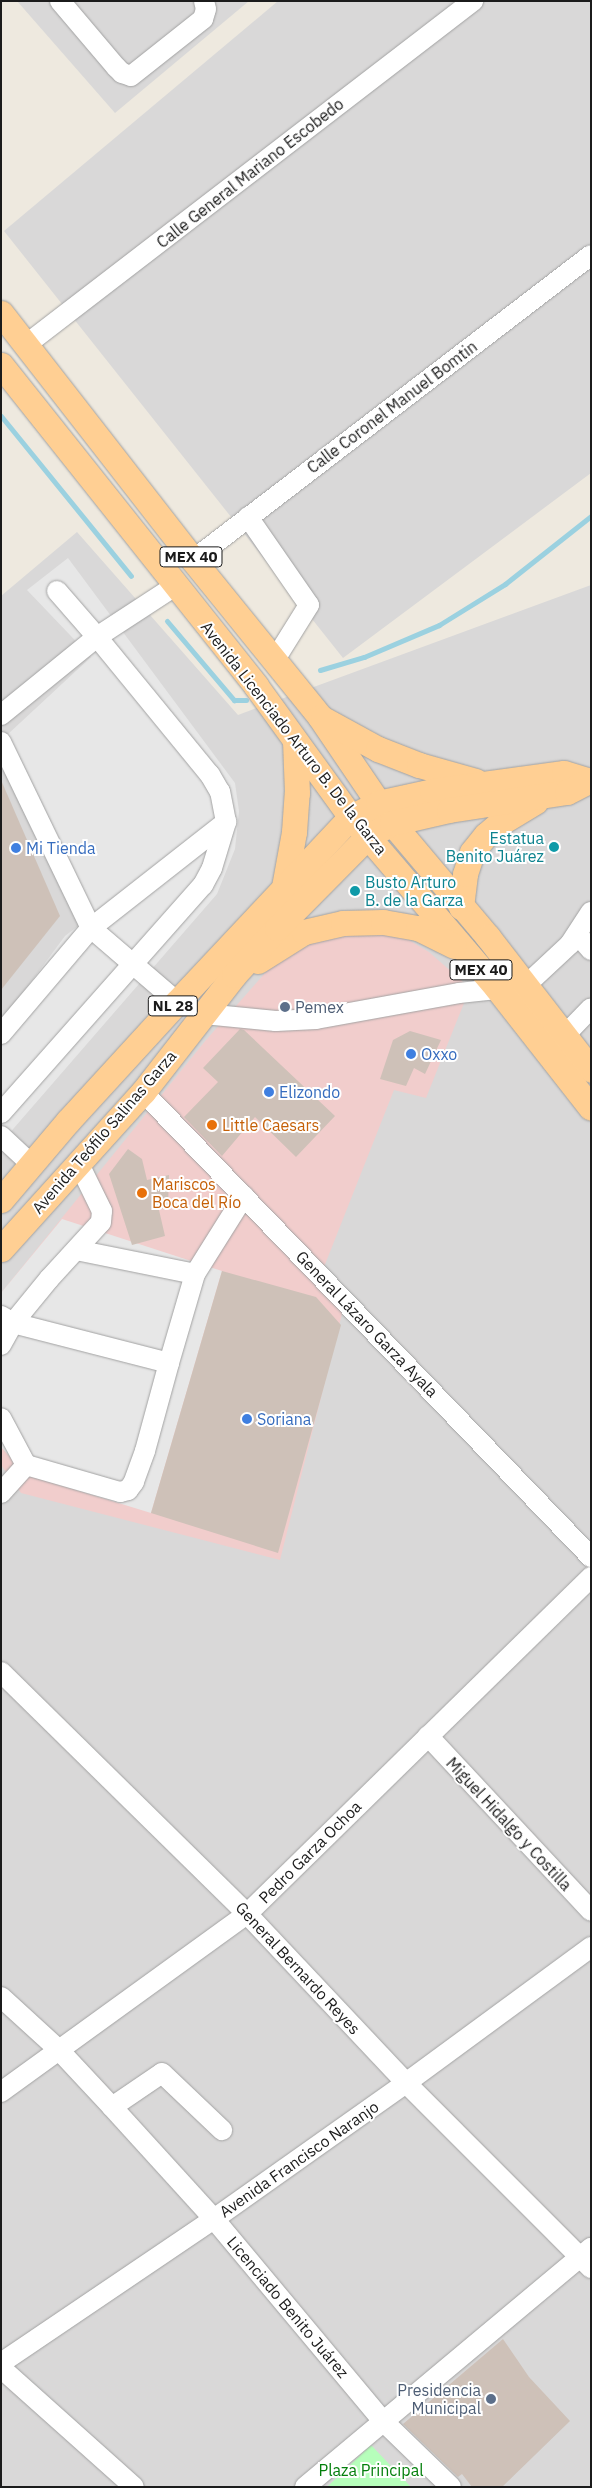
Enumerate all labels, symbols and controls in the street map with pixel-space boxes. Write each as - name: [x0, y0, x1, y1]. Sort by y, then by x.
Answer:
- street label: Calle General Mariano Escobedo: [153, 94, 347, 252]
- street label: Calle Coronel Manuel Bomtin: [303, 337, 481, 477]
- road number: MEX 40: [158, 544, 224, 570]
- street label: Avenida Licenciado Arturo B. De la Garza: [197, 618, 391, 858]
- place label: Estatua Benito Juárez: [446, 828, 544, 866]
- place label: Mi Tienda: [26, 838, 96, 858]
- marker: Estatua Benito Juárez: [548, 841, 560, 853]
- marker: Mi Tienda: [10, 842, 22, 854]
- place label: Busto Arturo B. de la Garza: [365, 872, 463, 910]
- marker: Busto Arturo B. de la Garza: [349, 885, 361, 897]
- road number: MEX 40: [448, 958, 514, 982]
- road number: NL 28: [147, 994, 199, 1018]
- place label: Pemex: [295, 997, 344, 1017]
- marker: Pemex: [279, 1001, 291, 1013]
- place label: Oxxo: [421, 1044, 457, 1064]
- street label: Avenida Teófilo Salinas Garza: [28, 1046, 180, 1218]
- marker: Oxxo: [405, 1048, 417, 1060]
- place label: Elizondo: [279, 1082, 340, 1102]
- marker: Elizondo: [263, 1086, 275, 1098]
- place label: Little Caesars: [222, 1115, 319, 1135]
- marker: Little Caesars: [206, 1119, 218, 1131]
- place label: Mariscos Boca del Río: [152, 1174, 241, 1212]
- marker: Mariscos Boca del Río: [136, 1187, 148, 1199]
- street label: General Lázaro Garza Ayala: [292, 1247, 442, 1401]
- place label: Soriana: [257, 1409, 311, 1429]
- marker: Soriana: [241, 1413, 253, 1425]
- street label: Miguel Hidalgo y Costilla: [442, 1753, 576, 1895]
- street label: Pedro Garza Ochoa: [255, 1797, 365, 1907]
- street label: General Bernardo Reyes: [232, 1898, 364, 2038]
- street label: Avenida Francisco Naranjo: [216, 2097, 382, 2221]
- street label: Licenciado Benito Juárez: [223, 2232, 353, 2382]
- place label: Presidencia Municipal: [397, 2380, 481, 2418]
- marker: Presidencia Municipal: [485, 2393, 497, 2405]
- park label: Plaza Principal: [318, 2460, 424, 2480]

